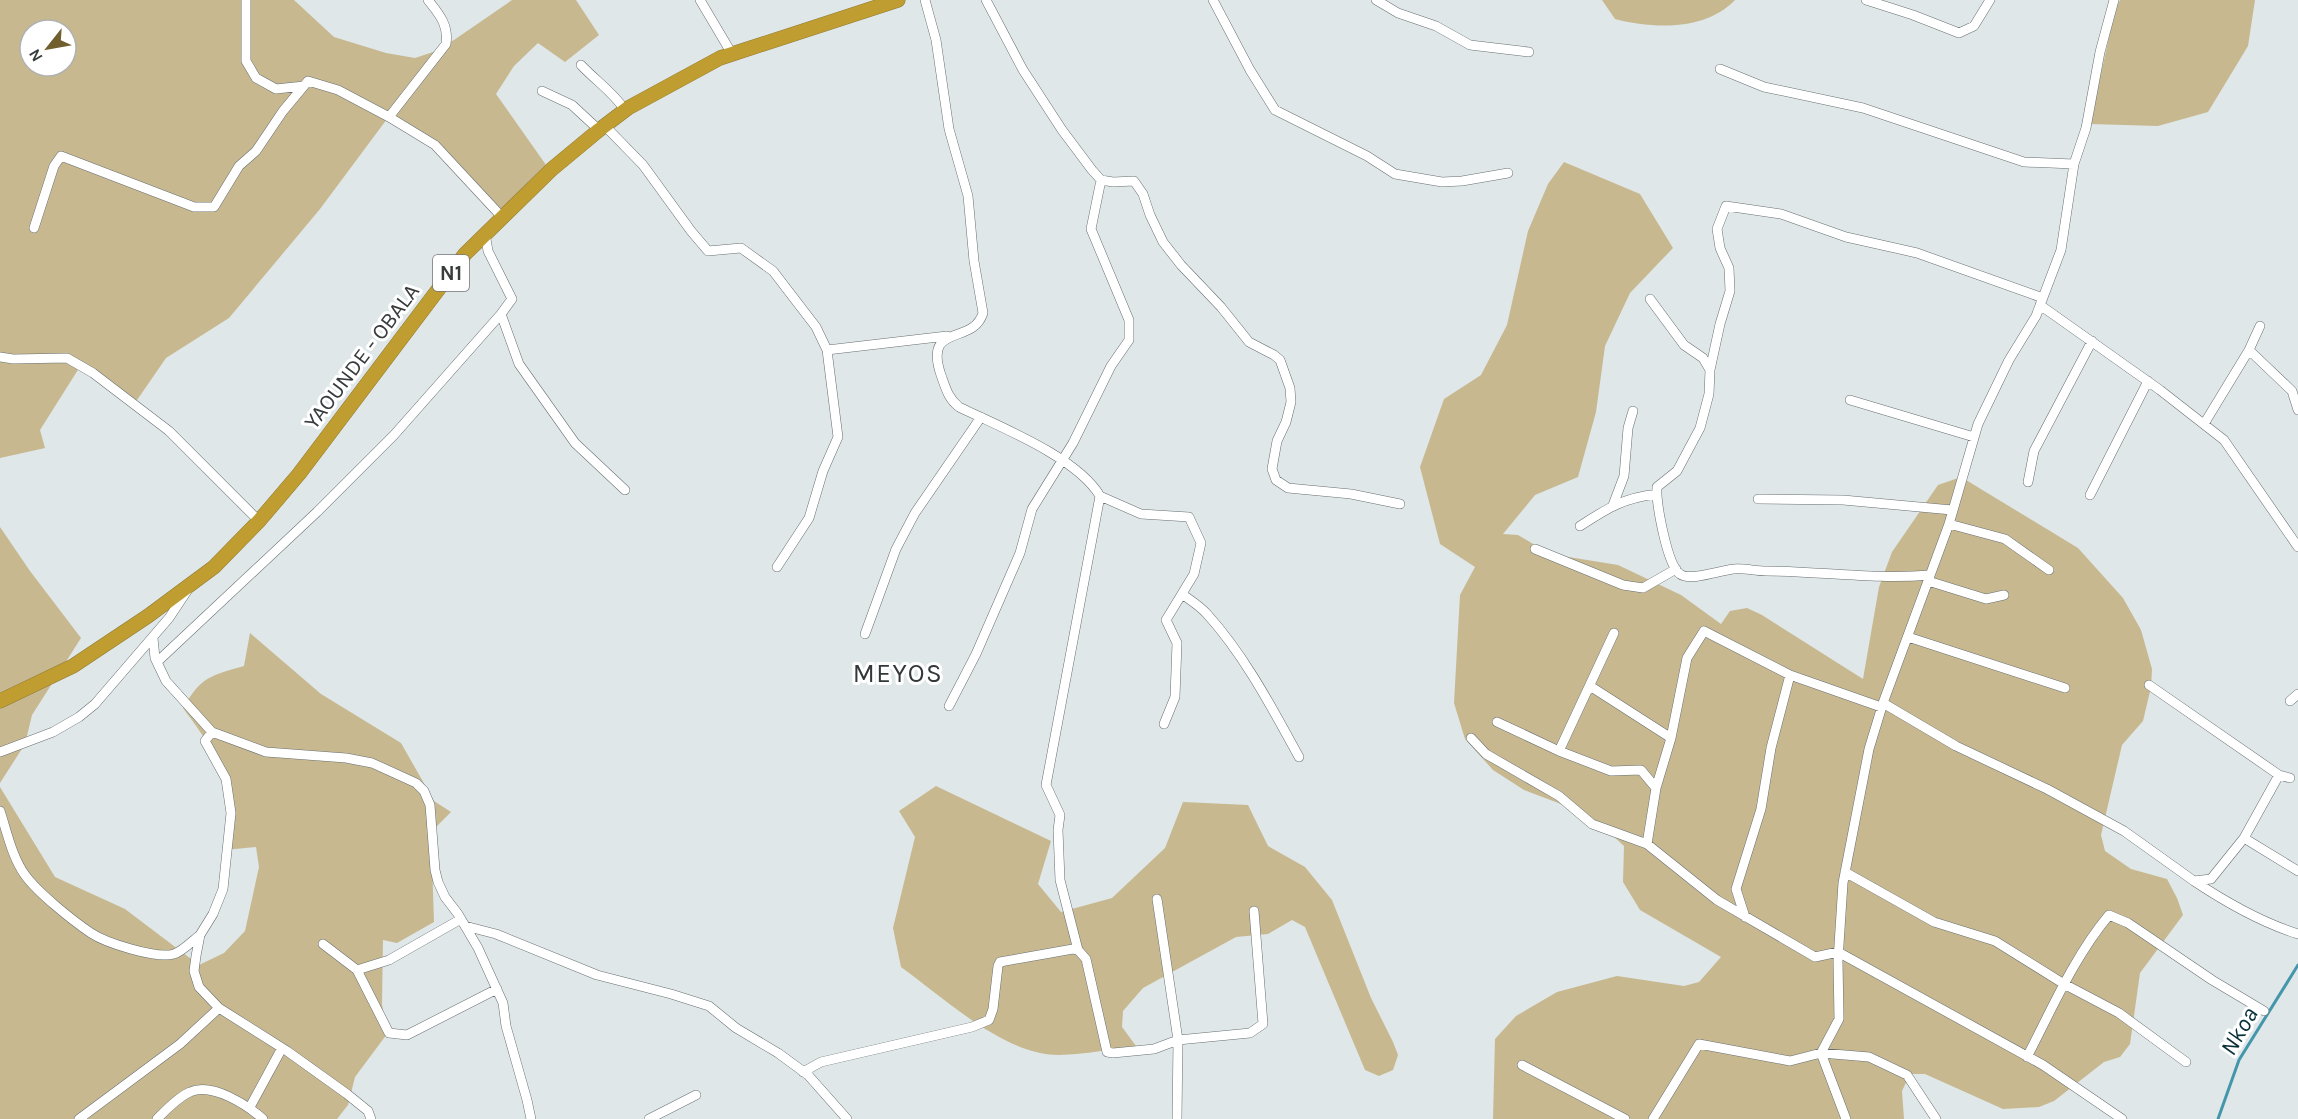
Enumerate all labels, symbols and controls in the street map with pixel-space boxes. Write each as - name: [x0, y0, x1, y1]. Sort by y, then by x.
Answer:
- north arrow: [18, 18, 78, 78]
- text: N: [24, 46, 47, 65]
- road number: N1: [433, 255, 469, 291]
- street label: YAOUNDE - OBALA: [299, 279, 425, 434]
- district label: MEYOS: [853, 658, 943, 689]
- water label: Nkoa: [2214, 1002, 2264, 1060]

